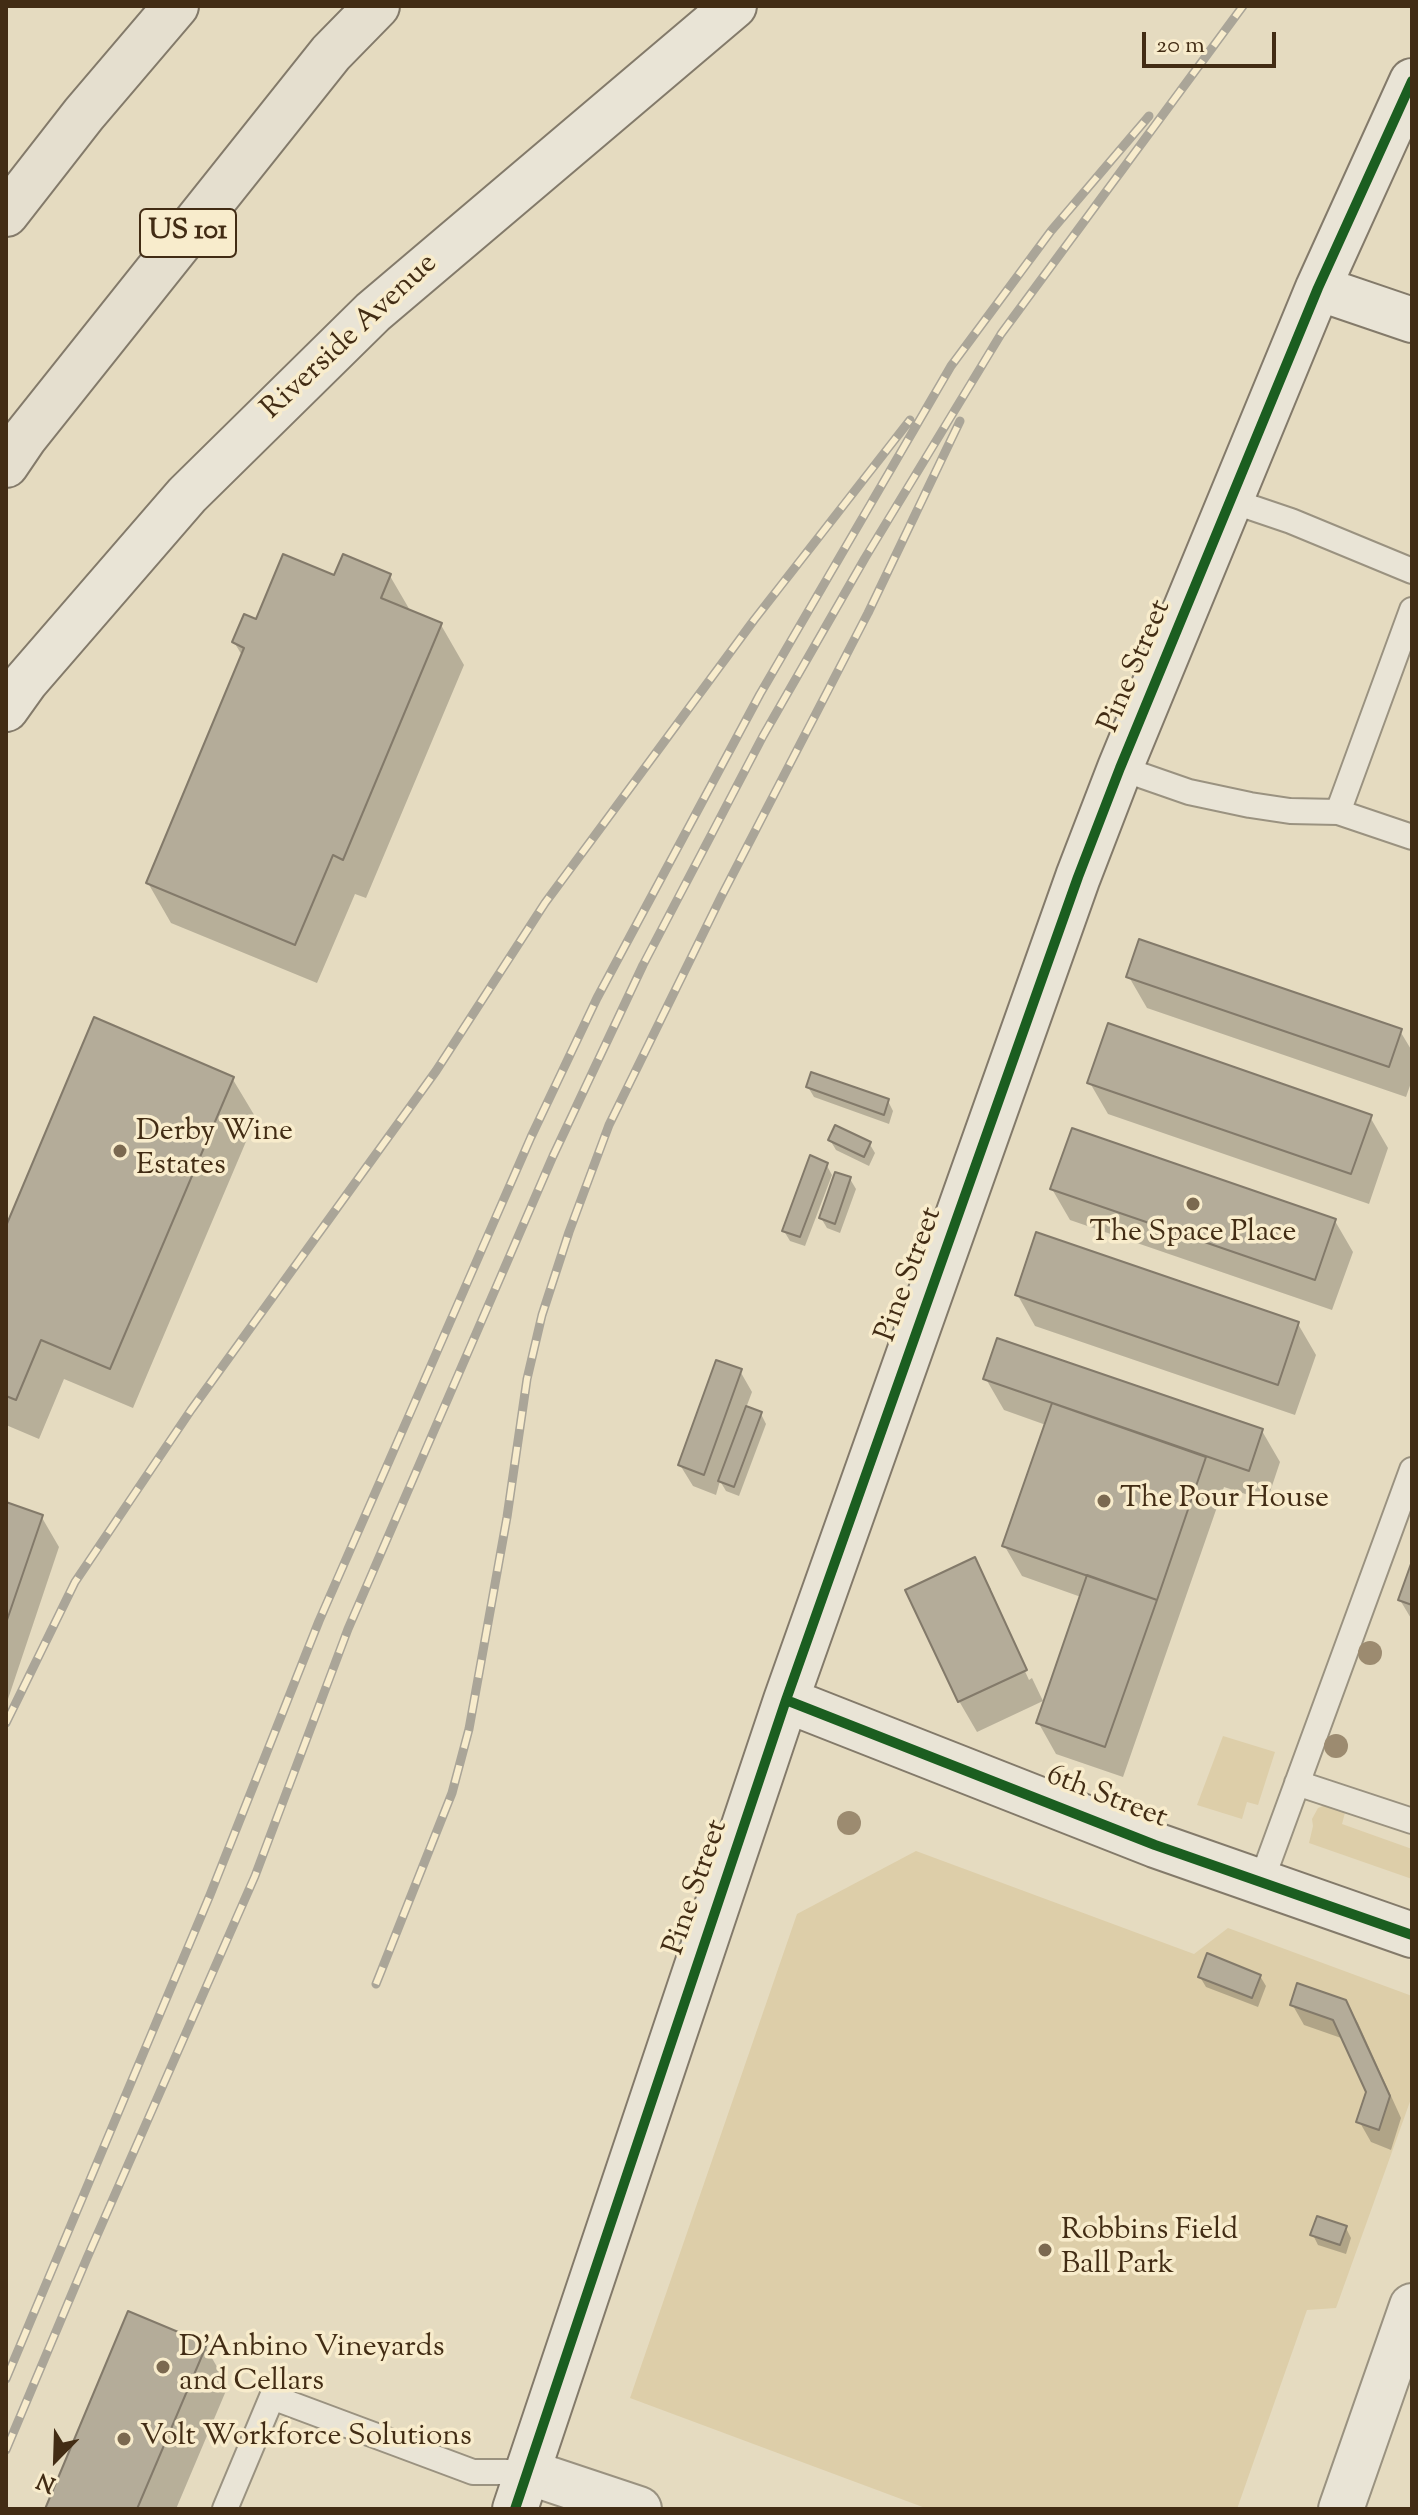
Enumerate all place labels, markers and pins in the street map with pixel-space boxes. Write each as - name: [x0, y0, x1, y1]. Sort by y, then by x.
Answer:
- place label: Derby Wine Estates: [136, 1116, 293, 1186]
- marker: Derby Wine Estates: [111, 1142, 129, 1160]
- marker: The Space Place: [1184, 1195, 1202, 1213]
- place label: The Space Place: [1090, 1217, 1296, 1253]
- place label: The Pour House: [1120, 1483, 1329, 1519]
- marker: The Pour House: [1095, 1492, 1113, 1510]
- place label: Robbins Field Ball Park: [1061, 2215, 1238, 2286]
- marker: Robbins Field Ball Park: [1036, 2241, 1054, 2259]
- place label: D'Anbino Vineyards and Cellars: [179, 2332, 444, 2402]
- marker: D'Anbino Vineyards and Cellars: [154, 2358, 172, 2376]
- place label: Volt Workforce Solutions: [140, 2421, 472, 2457]
- marker: Volt Workforce Solutions: [115, 2430, 133, 2448]

